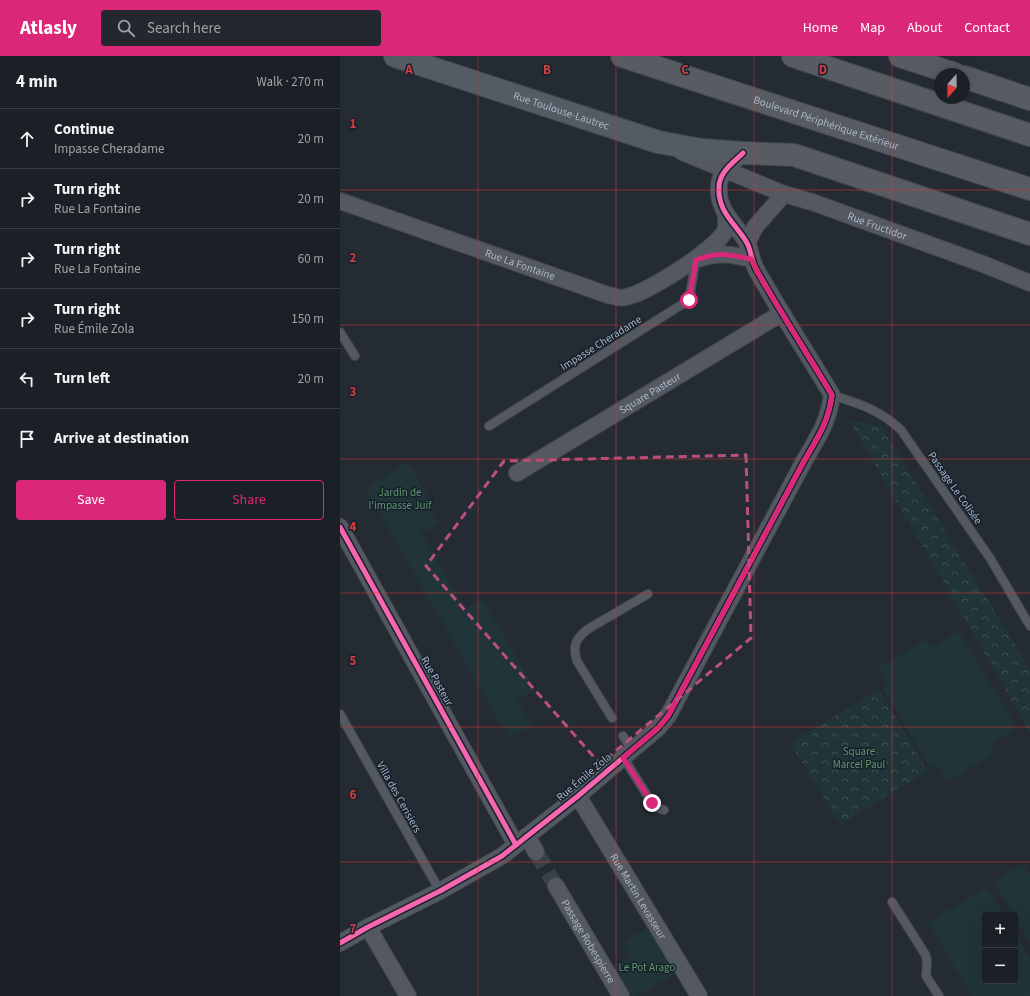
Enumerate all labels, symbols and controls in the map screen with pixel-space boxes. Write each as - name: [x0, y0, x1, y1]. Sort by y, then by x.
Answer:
- search box: [101, 10, 381, 46]
- text: Atlasly: [20, 15, 77, 42]
- icon: search: [115, 17, 137, 39]
- text: Search here: [147, 18, 221, 39]
- text: Home: [803, 18, 838, 38]
- text: Map: [860, 18, 885, 38]
- text: About: [907, 18, 942, 38]
- text: Contact: [964, 18, 1010, 38]
- text: A: [404, 61, 413, 79]
- text: B: [543, 61, 551, 79]
- text: C: [681, 61, 689, 79]
- text: D: [819, 61, 827, 79]
- north arrow: [934, 68, 970, 104]
- text: 4 min: [16, 70, 57, 94]
- text: Walk · 270 m: [256, 73, 324, 91]
- street label: Rue Toulouse-Lautrec: [511, 88, 611, 133]
- street label: Boulevard Périphérique Extérieur: [752, 92, 901, 153]
- text: 1: [350, 115, 357, 133]
- text: Continue: [54, 119, 114, 140]
- icon: ahead: [16, 128, 38, 150]
- text: 20 m: [298, 130, 324, 148]
- text: Impasse Cheradame: [54, 140, 164, 158]
- text: Turn right: [54, 179, 120, 200]
- icon: right: [16, 188, 38, 210]
- text: 20 m: [298, 190, 324, 208]
- text: Rue La Fontaine: [54, 200, 141, 218]
- street label: Rue Fructidor: [846, 208, 909, 243]
- text: Turn right: [54, 239, 120, 260]
- street label: Rue La Fontaine: [483, 245, 558, 284]
- icon: right: [16, 248, 38, 270]
- text: 2: [350, 249, 357, 267]
- text: 60 m: [298, 250, 324, 268]
- text: Rue La Fontaine: [54, 260, 141, 278]
- route start: [680, 291, 698, 309]
- text: Turn right: [54, 299, 120, 320]
- icon: right: [16, 308, 38, 330]
- text: 150 m: [291, 310, 324, 328]
- street label: Impasse Cheradame: [557, 312, 645, 374]
- text: Rue Émile Zola: [54, 320, 134, 338]
- icon: left: [16, 368, 38, 390]
- text: Turn left: [54, 368, 110, 389]
- street label: Square Pasteur: [616, 368, 683, 417]
- text: 20 m: [298, 370, 324, 388]
- text: 3: [350, 383, 357, 401]
- icon: arrive: [16, 428, 38, 450]
- text: Arrive at destination: [54, 428, 189, 449]
- street label: Passage Le Colisée: [924, 449, 986, 528]
- button: Save: [16, 480, 166, 520]
- button: Share: [174, 480, 324, 520]
- park label: Jardin de l'impasse Juif: [369, 485, 432, 513]
- text: 4: [350, 518, 357, 536]
- text: 5: [350, 652, 357, 670]
- street label: Rue Pasteur: [417, 654, 457, 709]
- park label: Square Marcel Paul: [833, 744, 885, 772]
- street label: Rue Émile Zola: [553, 749, 615, 805]
- street label: Villa des Cerisiers: [373, 759, 425, 836]
- text: 6: [350, 786, 357, 804]
- route end: [643, 794, 661, 812]
- street label: Rue Martin Levasseur: [607, 850, 670, 942]
- street label: Passage Robespierre: [558, 896, 619, 986]
- map controls: [982, 912, 1018, 984]
- button: +: [982, 912, 1018, 948]
- text: 7: [350, 920, 357, 938]
- button: −: [982, 948, 1018, 984]
- park label: Le Pot Arago: [619, 960, 676, 975]

